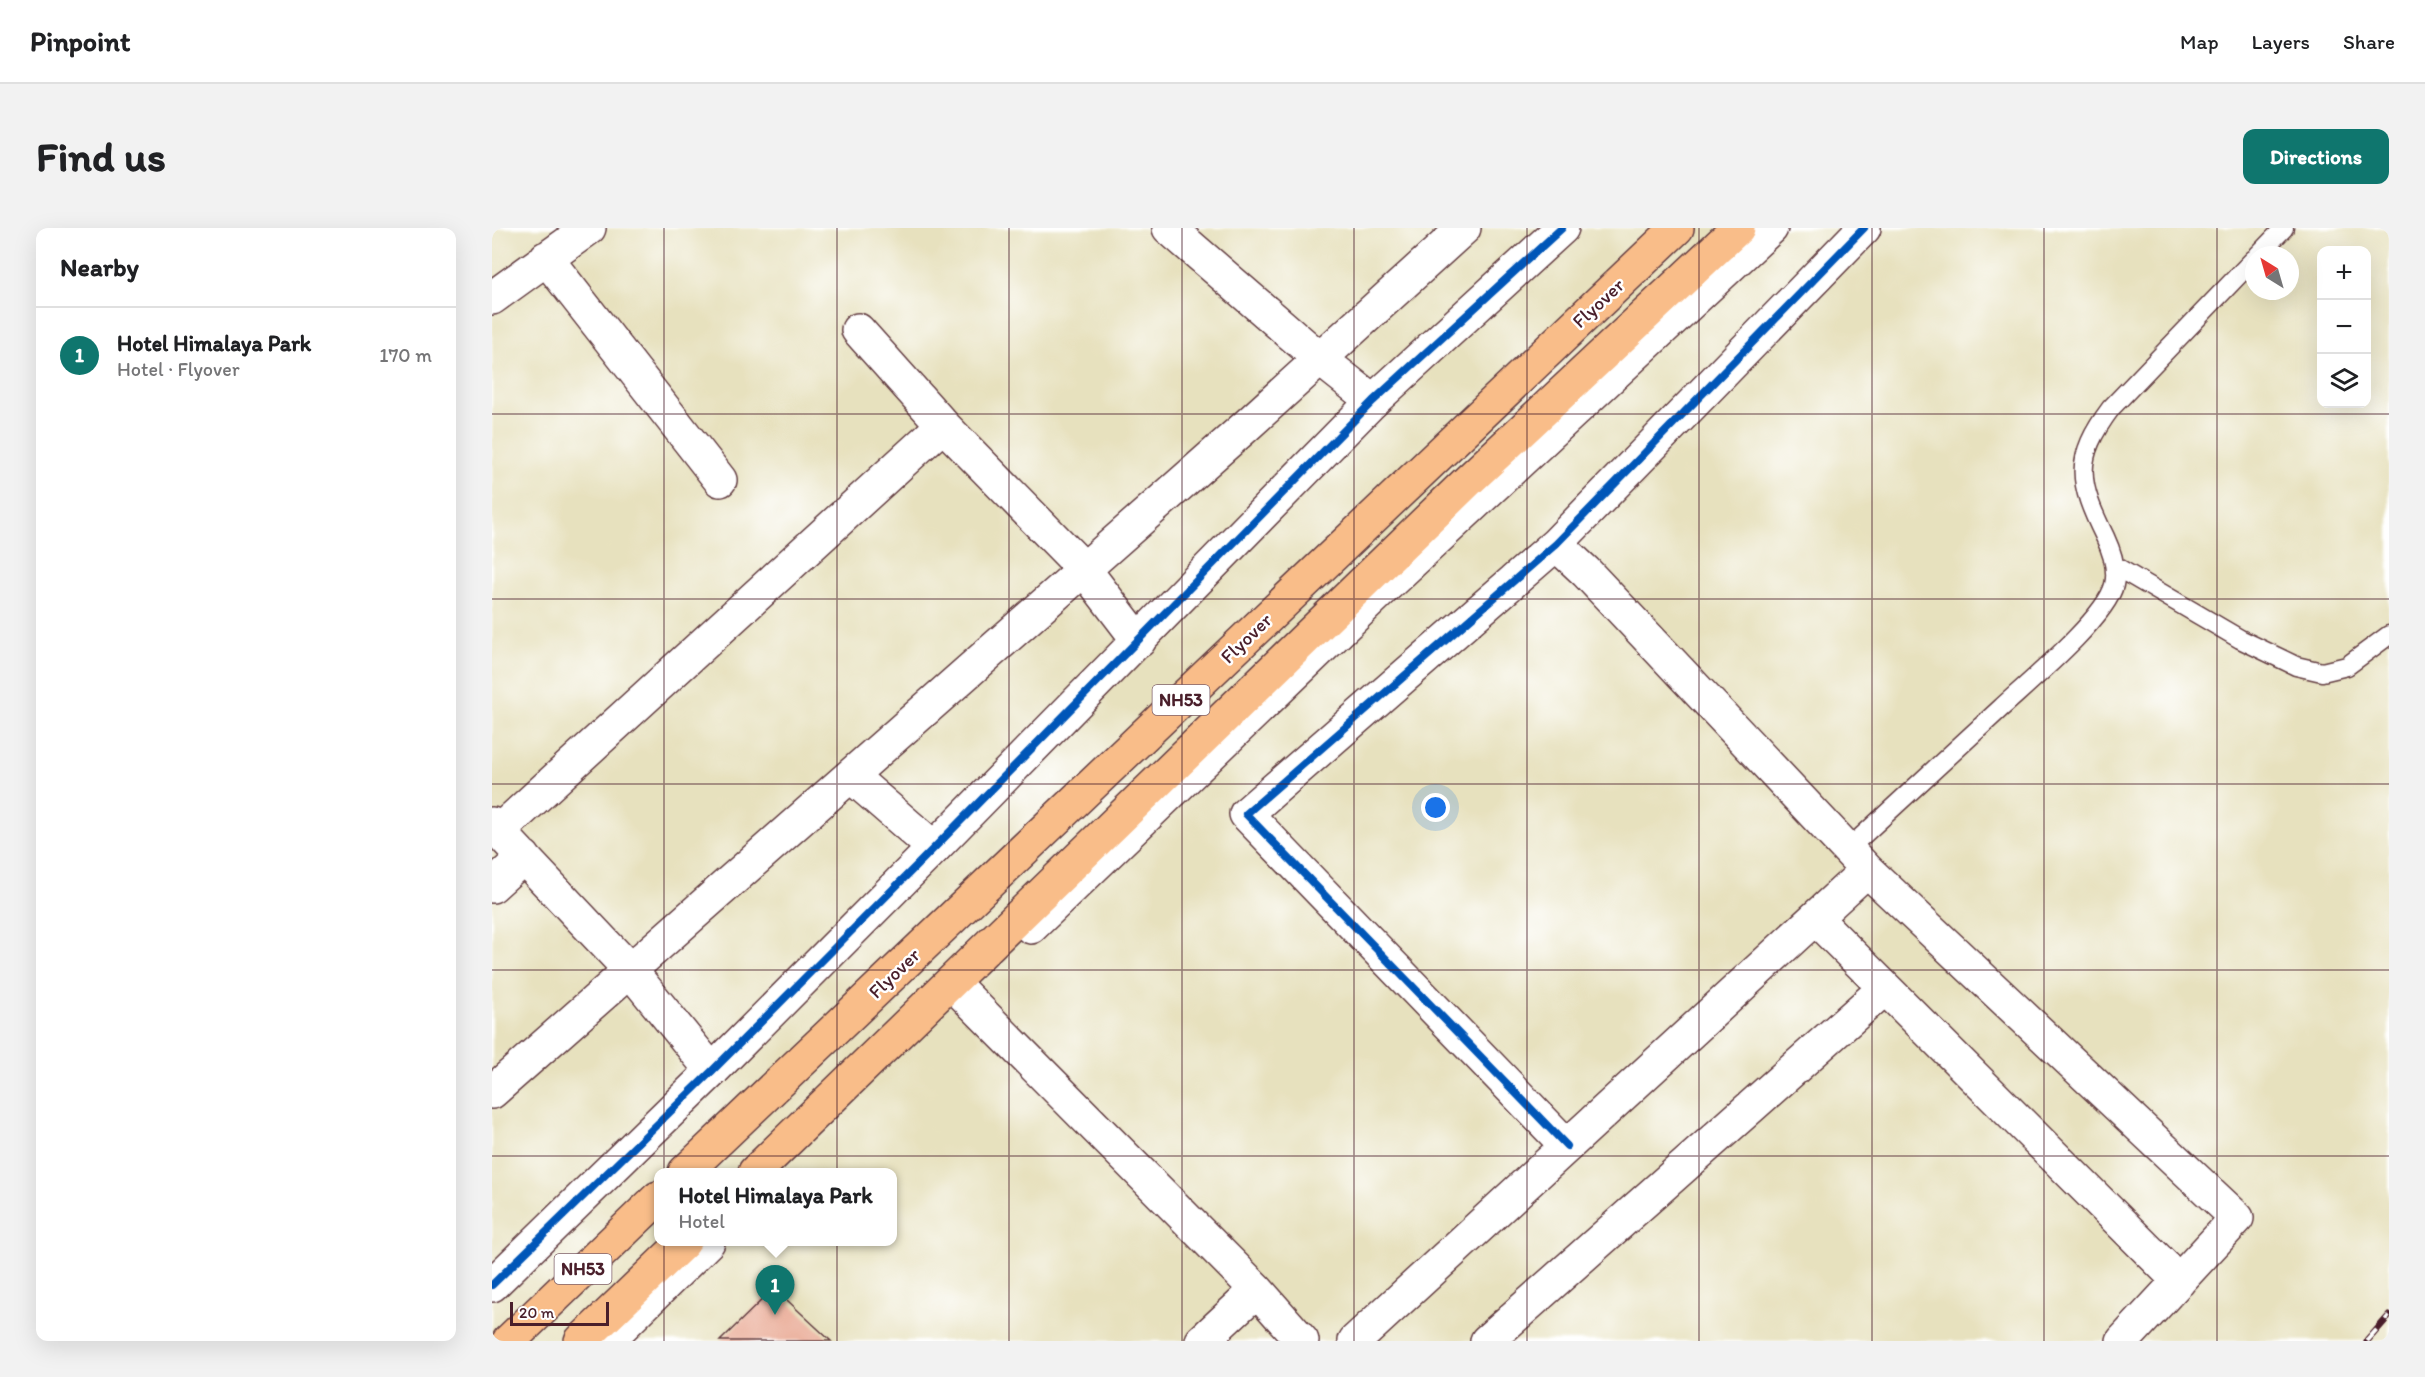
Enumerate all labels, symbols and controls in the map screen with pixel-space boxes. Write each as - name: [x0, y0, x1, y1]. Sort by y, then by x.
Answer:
- text: Pinpoint: [30, 24, 131, 58]
- text: Map: [2180, 29, 2219, 54]
- text: Layers: [2252, 29, 2310, 54]
- text: Share: [2343, 29, 2395, 54]
- button: Directions: [2243, 129, 2389, 184]
- text: Find us: [36, 131, 166, 182]
- north arrow: [2245, 246, 2299, 300]
- map controls: [2317, 246, 2371, 408]
- button: +: [2317, 246, 2371, 300]
- text: Nearby: [60, 251, 139, 283]
- street label: Flyover: [1567, 273, 1629, 333]
- button: −: [2317, 300, 2371, 354]
- text: Hotel Himalaya Park: [117, 330, 311, 357]
- text: 1: [75, 343, 84, 367]
- text: 170 m: [379, 343, 432, 367]
- button: layers: [2317, 354, 2371, 408]
- text: Hotel · Flyover: [117, 357, 240, 381]
- street label: Flyover: [1215, 608, 1277, 668]
- road number: NH53: [1152, 685, 1210, 715]
- your location: [1421, 793, 1450, 822]
- street label: Flyover: [863, 943, 925, 1003]
- popup: [654, 1168, 897, 1246]
- text: Hotel Himalaya Park: [678, 1182, 873, 1209]
- text: Hotel: [678, 1209, 725, 1233]
- road number: NH53: [554, 1254, 611, 1284]
- pin: 1: [756, 1266, 794, 1315]
- scale bar: [510, 1299, 609, 1326]
- text: 20 m: [519, 1303, 554, 1322]

